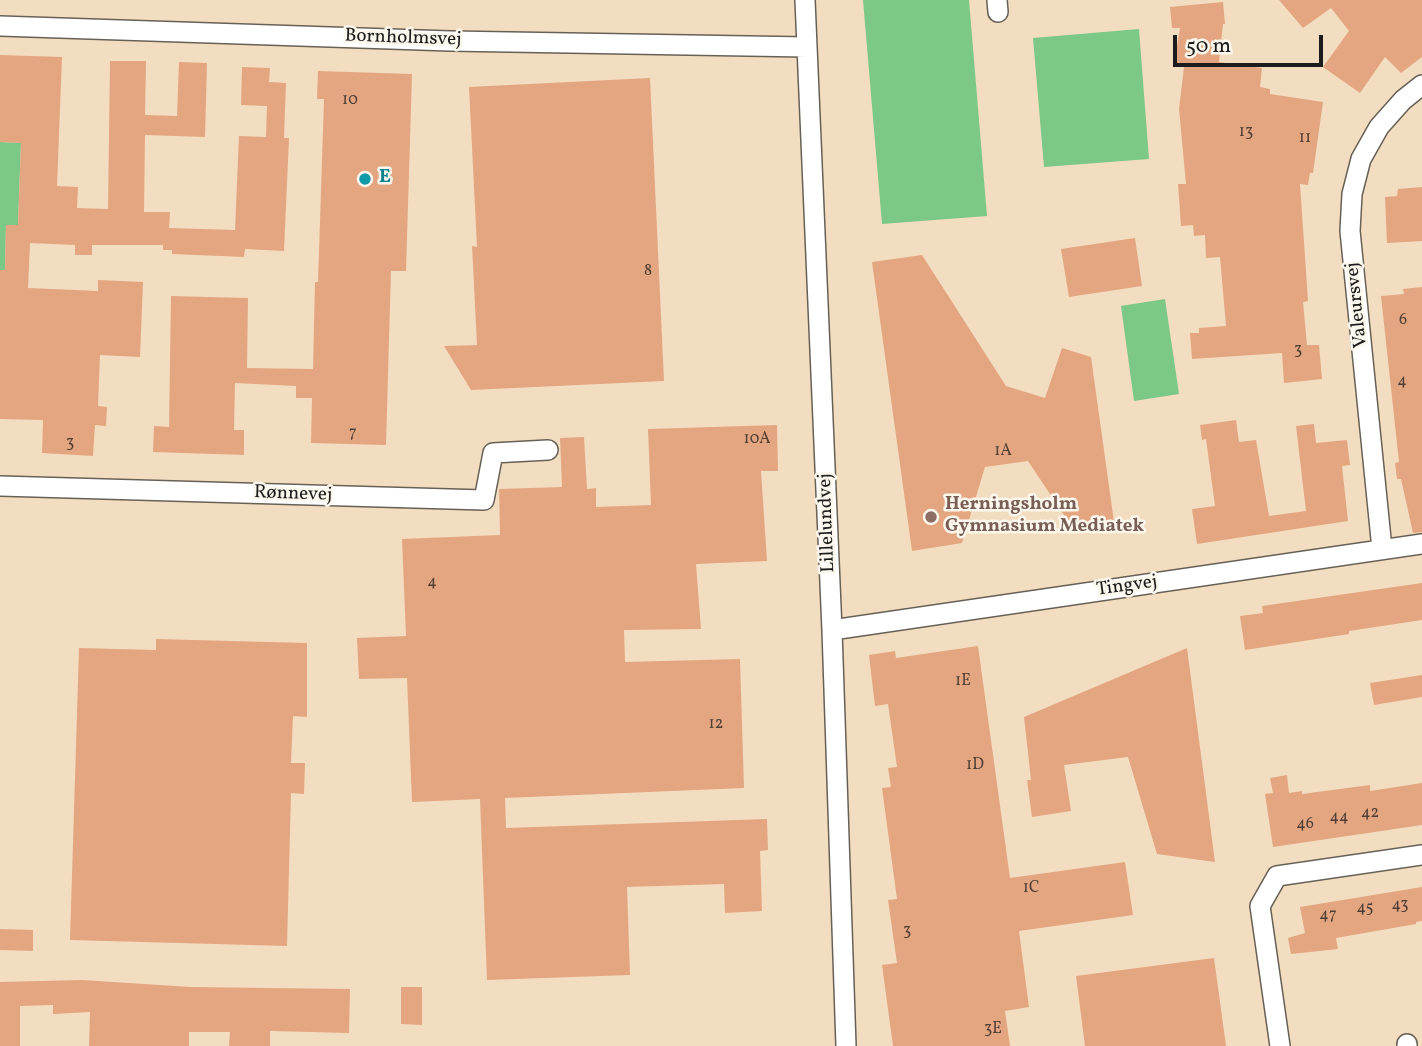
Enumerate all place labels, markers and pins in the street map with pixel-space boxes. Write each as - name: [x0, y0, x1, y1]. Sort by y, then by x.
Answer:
- place label: E: [379, 168, 391, 190]
- marker: E: [357, 171, 373, 187]
- place label: Herningsholm Gymnasium Mediatek: [945, 495, 1144, 539]
- marker: Herningsholm Gymnasium Mediatek: [923, 509, 939, 525]

